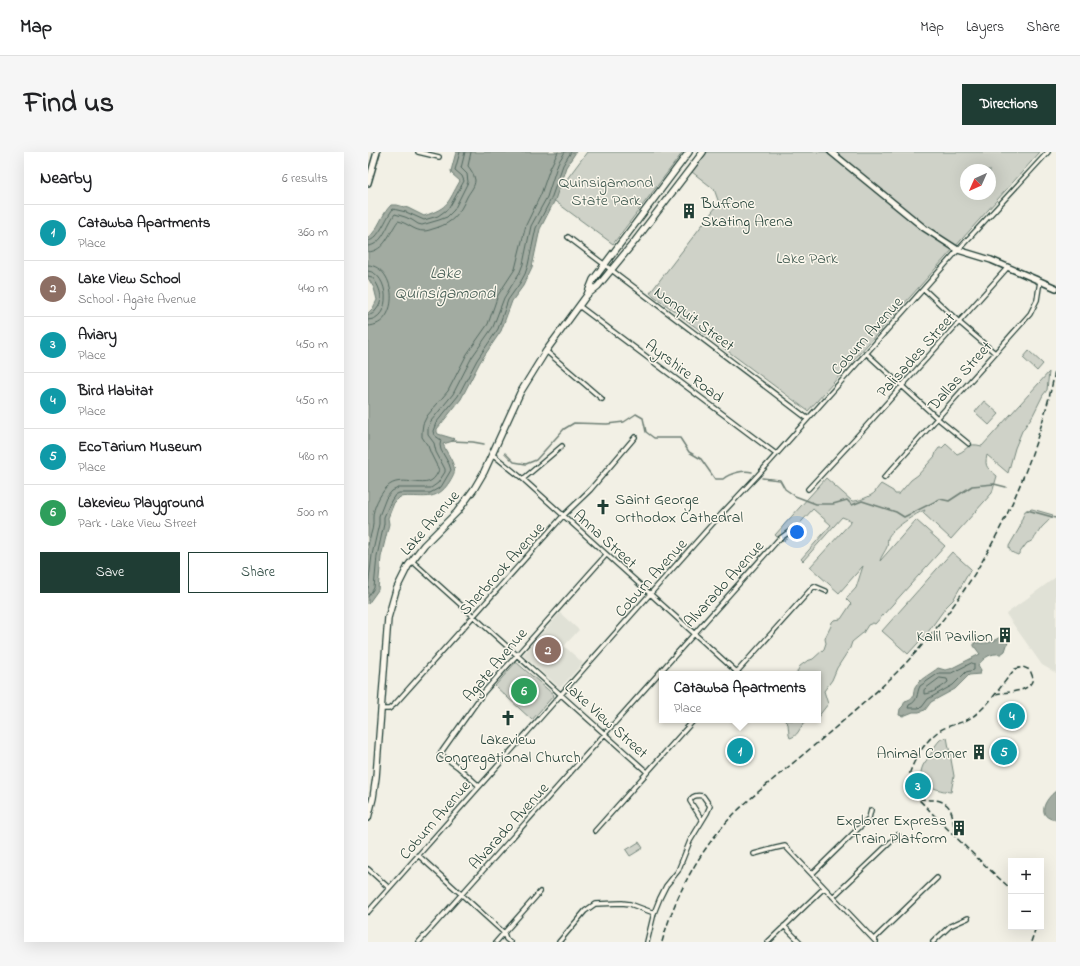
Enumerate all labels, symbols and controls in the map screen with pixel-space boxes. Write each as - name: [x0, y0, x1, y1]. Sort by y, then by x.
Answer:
- text: Map: [20, 14, 52, 41]
- text: Map: [920, 17, 944, 38]
- text: Layers: [966, 17, 1004, 38]
- text: Share: [1026, 17, 1060, 38]
- text: Find us: [24, 84, 114, 125]
- button: Directions: [962, 84, 1056, 125]
- north arrow: [960, 164, 996, 200]
- text: Nearby: [40, 166, 92, 191]
- text: 6 results: [282, 169, 328, 188]
- park label: Quinsigamond State Park: [559, 171, 653, 213]
- place label: Buffone Skating Arena: [700, 192, 793, 234]
- building icon: Buffone Skating Arena: [680, 202, 698, 220]
- text: Catawba Apartments: [78, 212, 210, 234]
- text: 1: [51, 223, 55, 242]
- text: 360 m: [298, 223, 328, 242]
- text: Place: [78, 234, 106, 253]
- park label: Lake Park: [776, 247, 839, 271]
- water label: Lake Quinsigamond: [395, 261, 497, 307]
- text: Lake View School: [78, 268, 181, 290]
- text: 2: [50, 279, 56, 298]
- text: 440 m: [298, 279, 328, 298]
- street label: Nonquit Street: [648, 281, 740, 358]
- text: School · Agate Avenue: [78, 290, 196, 309]
- street label: Coburn Avenue: [825, 291, 910, 381]
- street label: Palisades Street: [871, 307, 962, 403]
- text: Aviary: [78, 324, 117, 346]
- street label: Ayrshire Road: [639, 334, 728, 409]
- text: 3: [50, 335, 56, 354]
- text: 450 m: [296, 335, 328, 354]
- street label: Dallas Street: [922, 336, 999, 417]
- text: Place: [78, 346, 106, 365]
- text: Bird Habitat: [78, 380, 153, 402]
- text: 4: [50, 391, 56, 410]
- text: 450 m: [296, 391, 328, 410]
- text: Place: [78, 402, 106, 421]
- text: EcoTarium Museum: [78, 436, 202, 458]
- text: 5: [49, 447, 57, 466]
- text: 480 m: [299, 447, 328, 466]
- text: Place: [78, 458, 106, 477]
- street label: Lake Avenue: [395, 484, 467, 562]
- place label: Saint George Orthodox Cathedral: [615, 488, 743, 530]
- text: Lakeview Playground: [78, 492, 204, 514]
- church icon: Saint George Orthodox Cathedral: [594, 498, 612, 516]
- text: 6: [50, 503, 56, 522]
- text: 500 m: [296, 503, 328, 522]
- street label: Anna Street: [567, 504, 642, 575]
- text: Park · Lake View Street: [78, 514, 197, 533]
- street label: Sherbrook Avenue: [454, 517, 552, 621]
- your location: [787, 522, 807, 542]
- street label: Coburn Avenue: [609, 533, 694, 623]
- street label: Alvarado Avenue: [679, 535, 771, 633]
- button: Save: [40, 552, 180, 593]
- button: Share: [188, 552, 328, 593]
- street label: Agate Avenue: [457, 622, 534, 708]
- place label: Kalil Pavilion: [917, 625, 993, 649]
- building icon: Kalil Pavilion: [996, 626, 1014, 644]
- pin: 2: [535, 635, 561, 665]
- popup: [659, 671, 821, 723]
- pin: 6: [511, 676, 537, 706]
- street label: Lake View Street: [558, 676, 654, 765]
- text: Catawba Apartments: [674, 677, 806, 699]
- text: Place: [674, 699, 701, 718]
- pin: 4: [999, 701, 1025, 731]
- church icon: Lakeview Congregational Church: [499, 709, 517, 727]
- place label: Lakeview Congregational Church: [435, 728, 581, 770]
- pin: 1: [727, 736, 753, 766]
- pin: 5: [991, 737, 1017, 767]
- place label: Animal Corner: [877, 742, 967, 766]
- building icon: Animal Corner: [970, 743, 988, 761]
- pin: 3: [905, 771, 931, 801]
- street label: Coburn Avenue: [394, 775, 478, 865]
- street label: Alvarado Avenue: [464, 777, 556, 875]
- place label: Explorer Express Train Platform: [836, 809, 947, 851]
- building icon: Explorer Express Train Platform: [950, 819, 968, 837]
- map controls: [1008, 858, 1044, 930]
- button: +: [1008, 858, 1044, 894]
- button: −: [1008, 894, 1044, 930]

